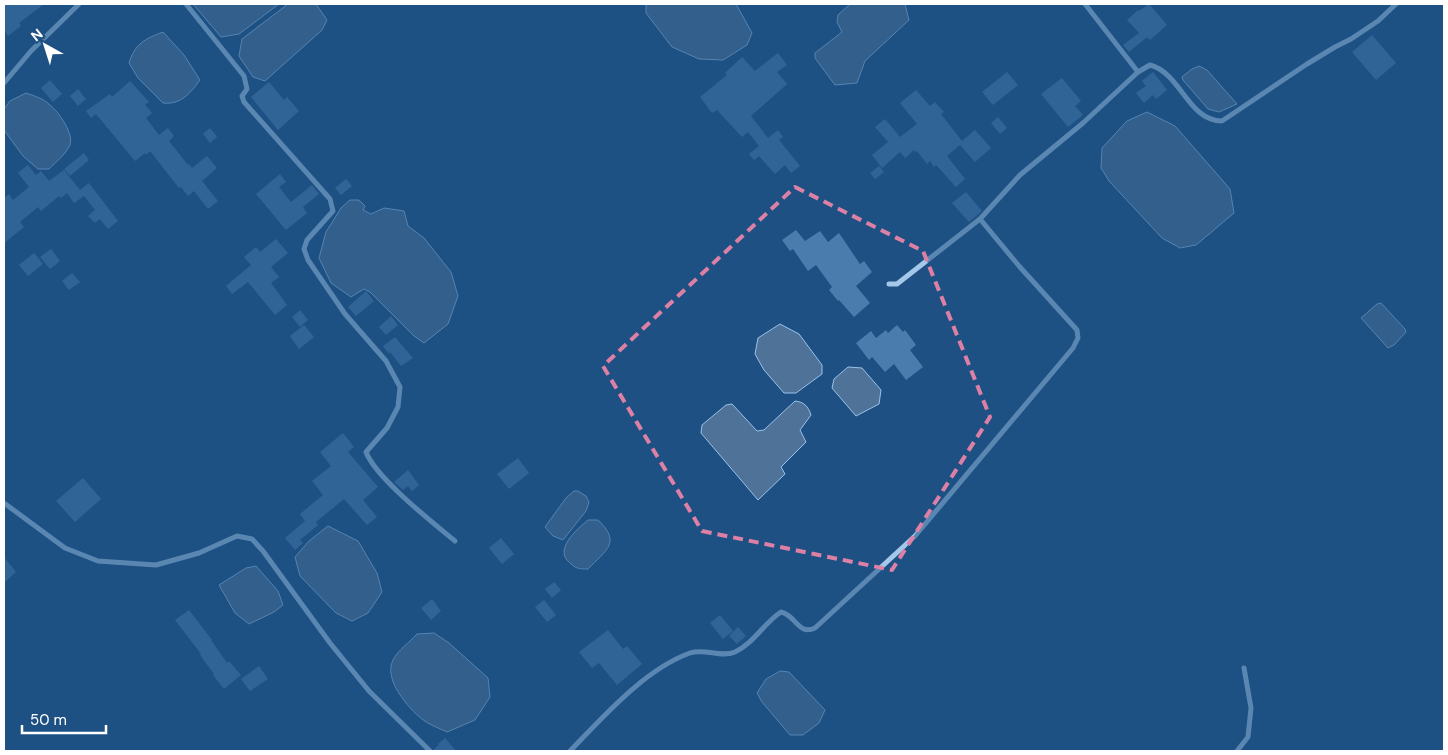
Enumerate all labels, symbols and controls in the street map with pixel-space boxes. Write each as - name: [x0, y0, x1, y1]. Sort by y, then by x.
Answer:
- north arrow: [20, 20, 70, 70]
- text: N: [27, 25, 46, 45]
- scale bar: [22, 702, 106, 734]
- text: 50 m: [30, 710, 67, 730]

